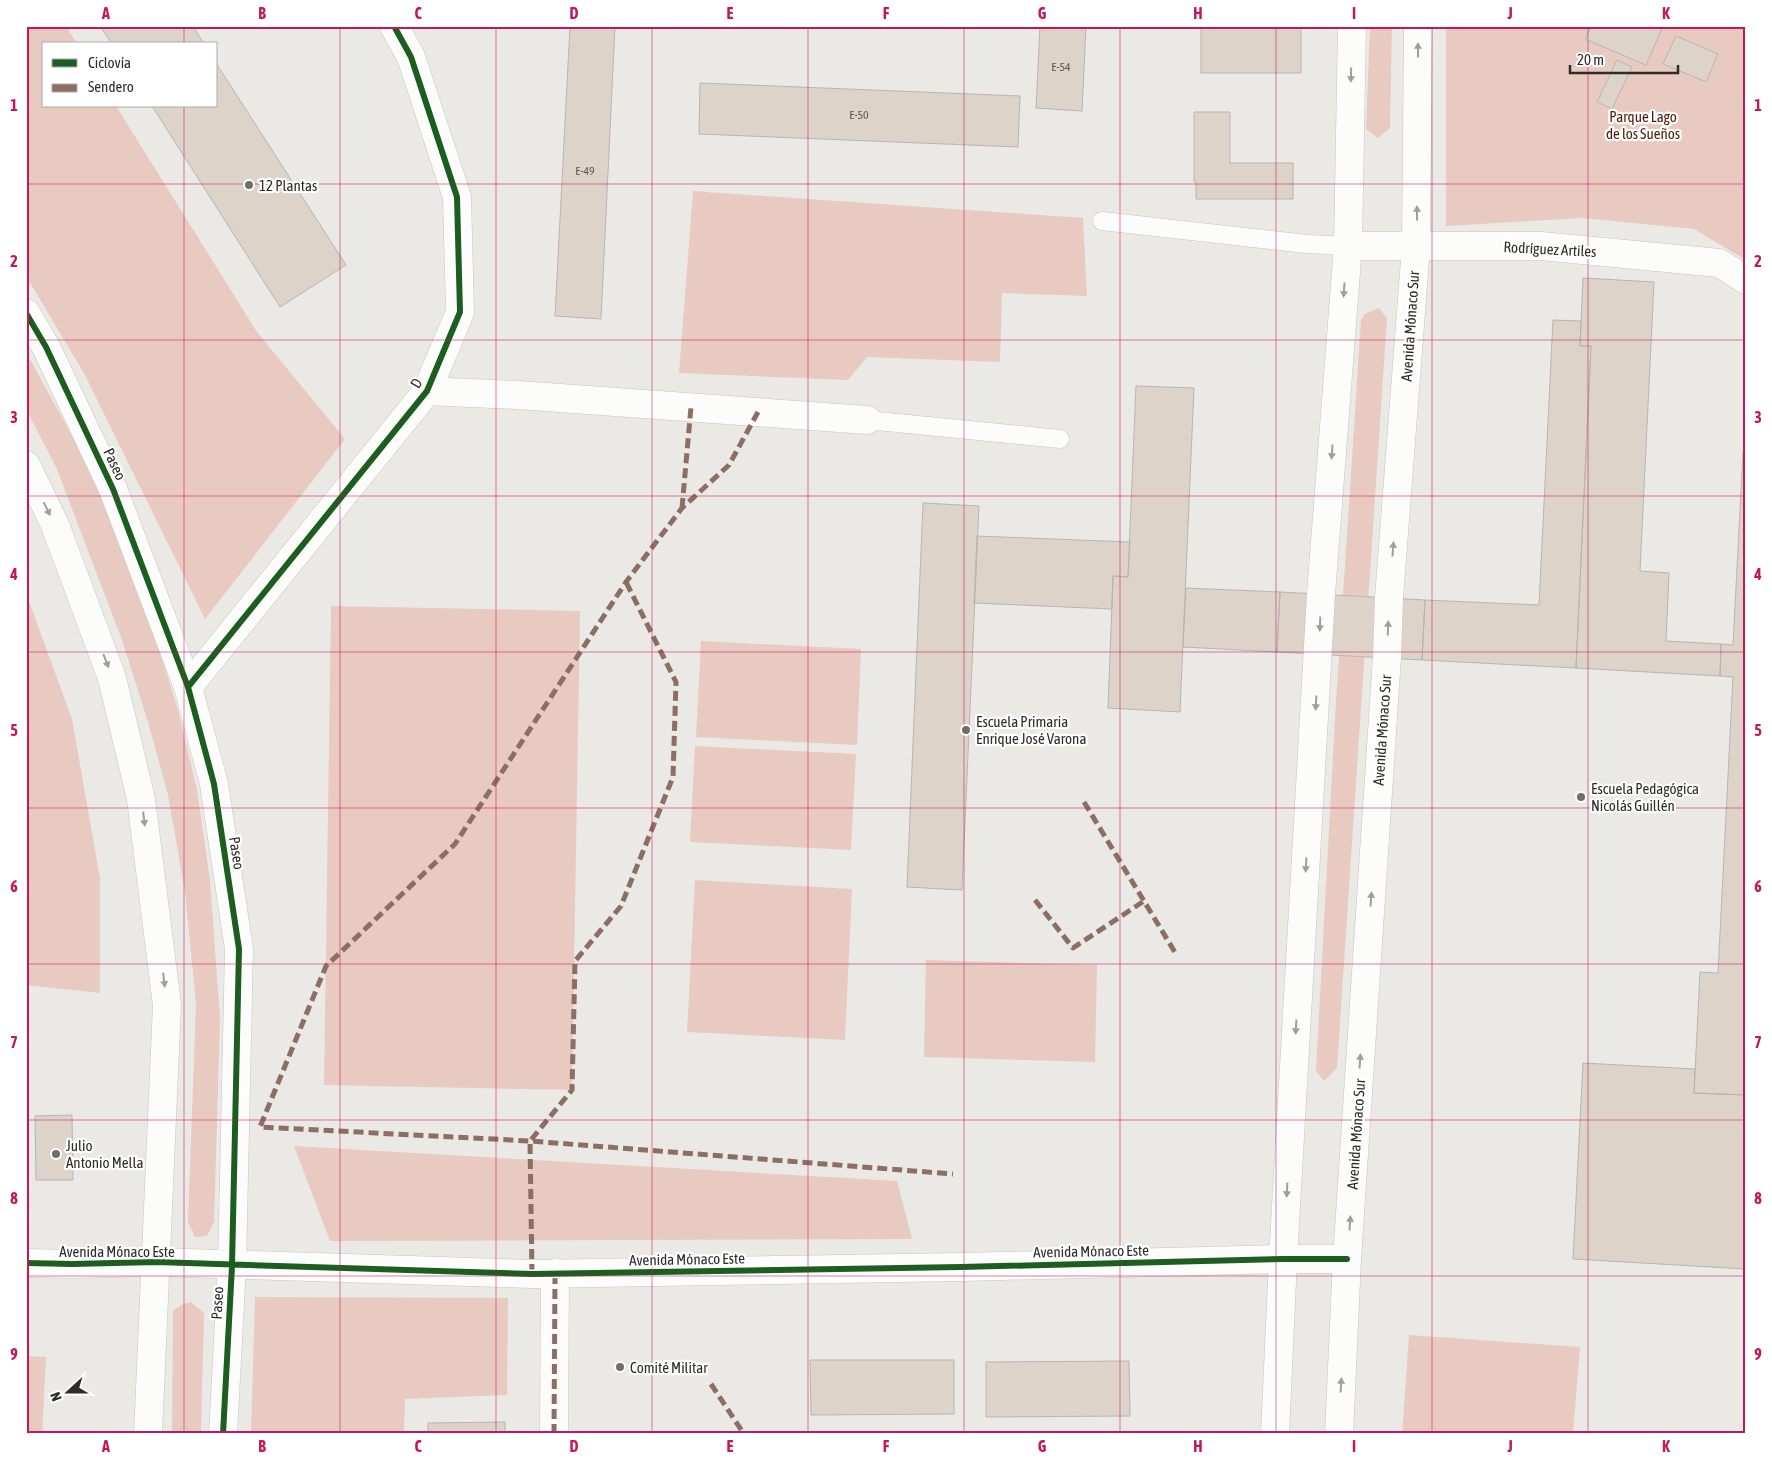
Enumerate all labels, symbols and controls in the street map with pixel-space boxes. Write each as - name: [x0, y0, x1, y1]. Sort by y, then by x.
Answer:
- text: A: [101, 4, 110, 22]
- text: B: [258, 4, 266, 22]
- text: C: [414, 4, 422, 22]
- text: D: [570, 4, 579, 22]
- text: E: [727, 4, 734, 22]
- text: F: [883, 4, 890, 22]
- text: G: [1038, 4, 1047, 22]
- text: H: [1193, 4, 1203, 22]
- text: I: [1352, 4, 1356, 22]
- text: J: [1506, 4, 1513, 22]
- text: K: [1662, 4, 1670, 22]
- legend: [42, 42, 218, 108]
- one-way arrow: [1414, 42, 1422, 58]
- scale bar: [1570, 42, 1677, 74]
- text: 20 m: [1577, 51, 1604, 68]
- text: Ciclovía: [88, 54, 131, 71]
- house number: E-54: [1051, 60, 1071, 74]
- one-way arrow: [1347, 67, 1355, 83]
- text: Sendero: [88, 78, 134, 95]
- text: 1: [10, 96, 18, 114]
- text: 1: [1754, 96, 1762, 114]
- house number: E-50: [849, 108, 869, 122]
- park label: Parque Lago de los Sueños: [1606, 108, 1680, 142]
- house number: E-49: [575, 164, 595, 178]
- place label: 12 Plantas: [259, 177, 317, 194]
- marker: 12 Plantas: [243, 179, 255, 191]
- one-way arrow: [1413, 204, 1421, 220]
- street label: Rodríguez Artiles: [1503, 238, 1597, 260]
- text: 2: [10, 252, 18, 270]
- text: 2: [1754, 252, 1762, 270]
- street label: Avenida Mónaco Sur: [1398, 269, 1422, 382]
- one-way arrow: [1339, 282, 1347, 298]
- street label: D: [407, 375, 425, 391]
- text: 3: [10, 408, 18, 426]
- text: 3: [1754, 408, 1762, 426]
- one-way arrow: [1327, 444, 1335, 460]
- street label: Paseo: [100, 445, 130, 483]
- one-way arrow: [44, 502, 52, 516]
- one-way arrow: [1389, 541, 1397, 557]
- text: 4: [9, 565, 18, 583]
- text: 4: [1753, 565, 1762, 583]
- one-way arrow: [1316, 616, 1324, 632]
- one-way arrow: [1384, 619, 1392, 635]
- one-way arrow: [102, 654, 110, 669]
- street label: Avenida Mónaco Sur: [1370, 673, 1394, 786]
- one-way arrow: [1311, 695, 1319, 711]
- place label: Escuela Primaria Enrique José Varona: [976, 713, 1086, 747]
- text: 5: [10, 721, 18, 739]
- text: 5: [1754, 721, 1762, 739]
- marker: Escuela Primaria Enrique José Varona: [960, 724, 972, 736]
- place label: Escuela Pedagógica Nicolás Guillén: [1591, 780, 1699, 814]
- marker: Escuela Pedagógica Nicolás Guillén: [1575, 791, 1587, 803]
- one-way arrow: [140, 811, 148, 827]
- street label: Paseo: [226, 835, 248, 871]
- one-way arrow: [1302, 857, 1310, 873]
- text: 6: [10, 877, 18, 895]
- text: 6: [1754, 877, 1762, 895]
- one-way arrow: [1368, 890, 1376, 906]
- one-way arrow: [160, 972, 168, 988]
- one-way arrow: [1292, 1020, 1300, 1036]
- text: 7: [10, 1033, 18, 1051]
- text: 7: [1754, 1033, 1762, 1051]
- one-way arrow: [1357, 1052, 1365, 1068]
- street label: Avenida Mónaco Sur: [1344, 1077, 1368, 1190]
- place label: Julio Antonio Mella: [66, 1137, 143, 1171]
- marker: Julio Antonio Mella: [50, 1148, 62, 1160]
- one-way arrow: [1282, 1182, 1290, 1198]
- text: 8: [10, 1189, 18, 1207]
- text: 8: [1754, 1189, 1762, 1207]
- one-way arrow: [1346, 1215, 1354, 1231]
- street label: Avenida Mónaco Este: [1033, 1241, 1149, 1261]
- street label: Avenida Mónaco Este: [59, 1243, 175, 1260]
- street label: Avenida Mónaco Este: [629, 1249, 745, 1269]
- street label: Paseo: [208, 1286, 226, 1320]
- text: 9: [10, 1345, 18, 1363]
- text: 9: [1754, 1345, 1762, 1363]
- place label: Comité Militar: [630, 1359, 708, 1376]
- marker: Comité Militar: [614, 1361, 626, 1373]
- north arrow: [42, 1368, 92, 1418]
- one-way arrow: [1338, 1377, 1346, 1393]
- text: N: [47, 1390, 65, 1403]
- text: A: [101, 1437, 110, 1455]
- text: B: [258, 1437, 266, 1455]
- text: C: [414, 1437, 422, 1455]
- text: D: [570, 1437, 579, 1455]
- text: E: [727, 1437, 734, 1455]
- text: F: [883, 1437, 890, 1455]
- text: G: [1038, 1437, 1047, 1455]
- text: H: [1193, 1437, 1203, 1455]
- text: I: [1352, 1437, 1356, 1455]
- text: J: [1506, 1437, 1513, 1455]
- text: K: [1662, 1437, 1670, 1455]

